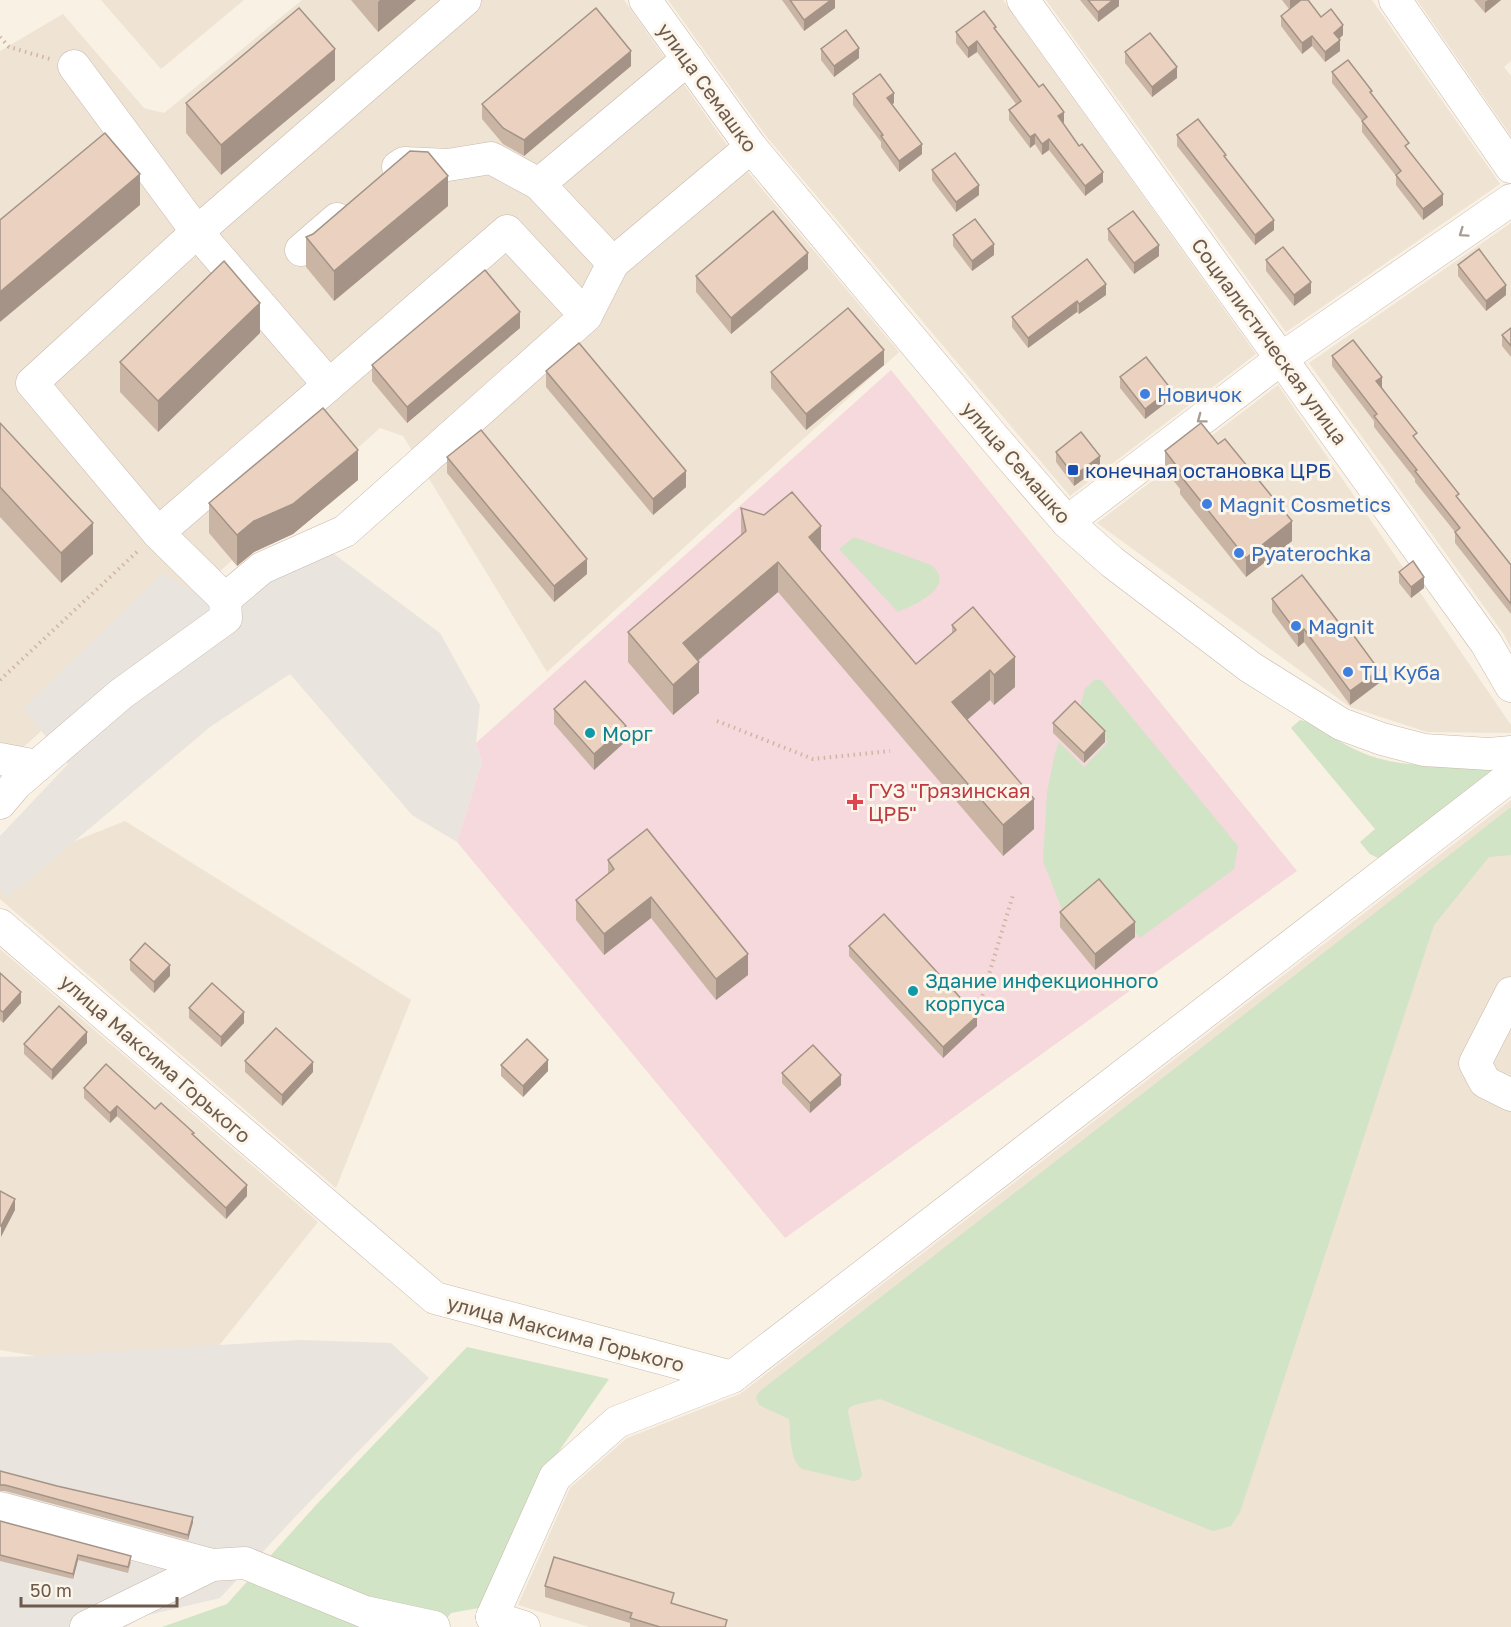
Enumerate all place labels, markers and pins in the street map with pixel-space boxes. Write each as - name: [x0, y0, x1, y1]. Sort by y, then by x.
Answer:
- place label: Новичок: [1157, 382, 1242, 406]
- marker: Новичок: [1138, 387, 1152, 401]
- place label: конечная остановка ЦРБ: [1085, 458, 1331, 482]
- marker: конечная остановка ЦРБ: [1066, 463, 1080, 477]
- place label: Magnit Cosmetics: [1219, 492, 1391, 516]
- marker: Magnit Cosmetics: [1200, 497, 1214, 511]
- place label: Pyaterochka: [1251, 541, 1371, 565]
- marker: Pyaterochka: [1232, 546, 1246, 560]
- place label: Magnit: [1308, 614, 1374, 638]
- marker: Magnit: [1289, 619, 1303, 633]
- place label: ТЦ Куба: [1360, 660, 1440, 684]
- marker: ТЦ Куба: [1341, 665, 1355, 679]
- place label: Морг: [602, 721, 653, 745]
- marker: Морг: [583, 726, 597, 740]
- place label: ГУЗ "Грязинская ЦРБ": [868, 778, 1031, 825]
- marker: ГУЗ "Грязинская ЦРБ": [846, 793, 864, 811]
- place label: Здание инфекционного корпуса: [925, 968, 1159, 1015]
- marker: Здание инфекционного корпуса: [906, 984, 920, 998]

